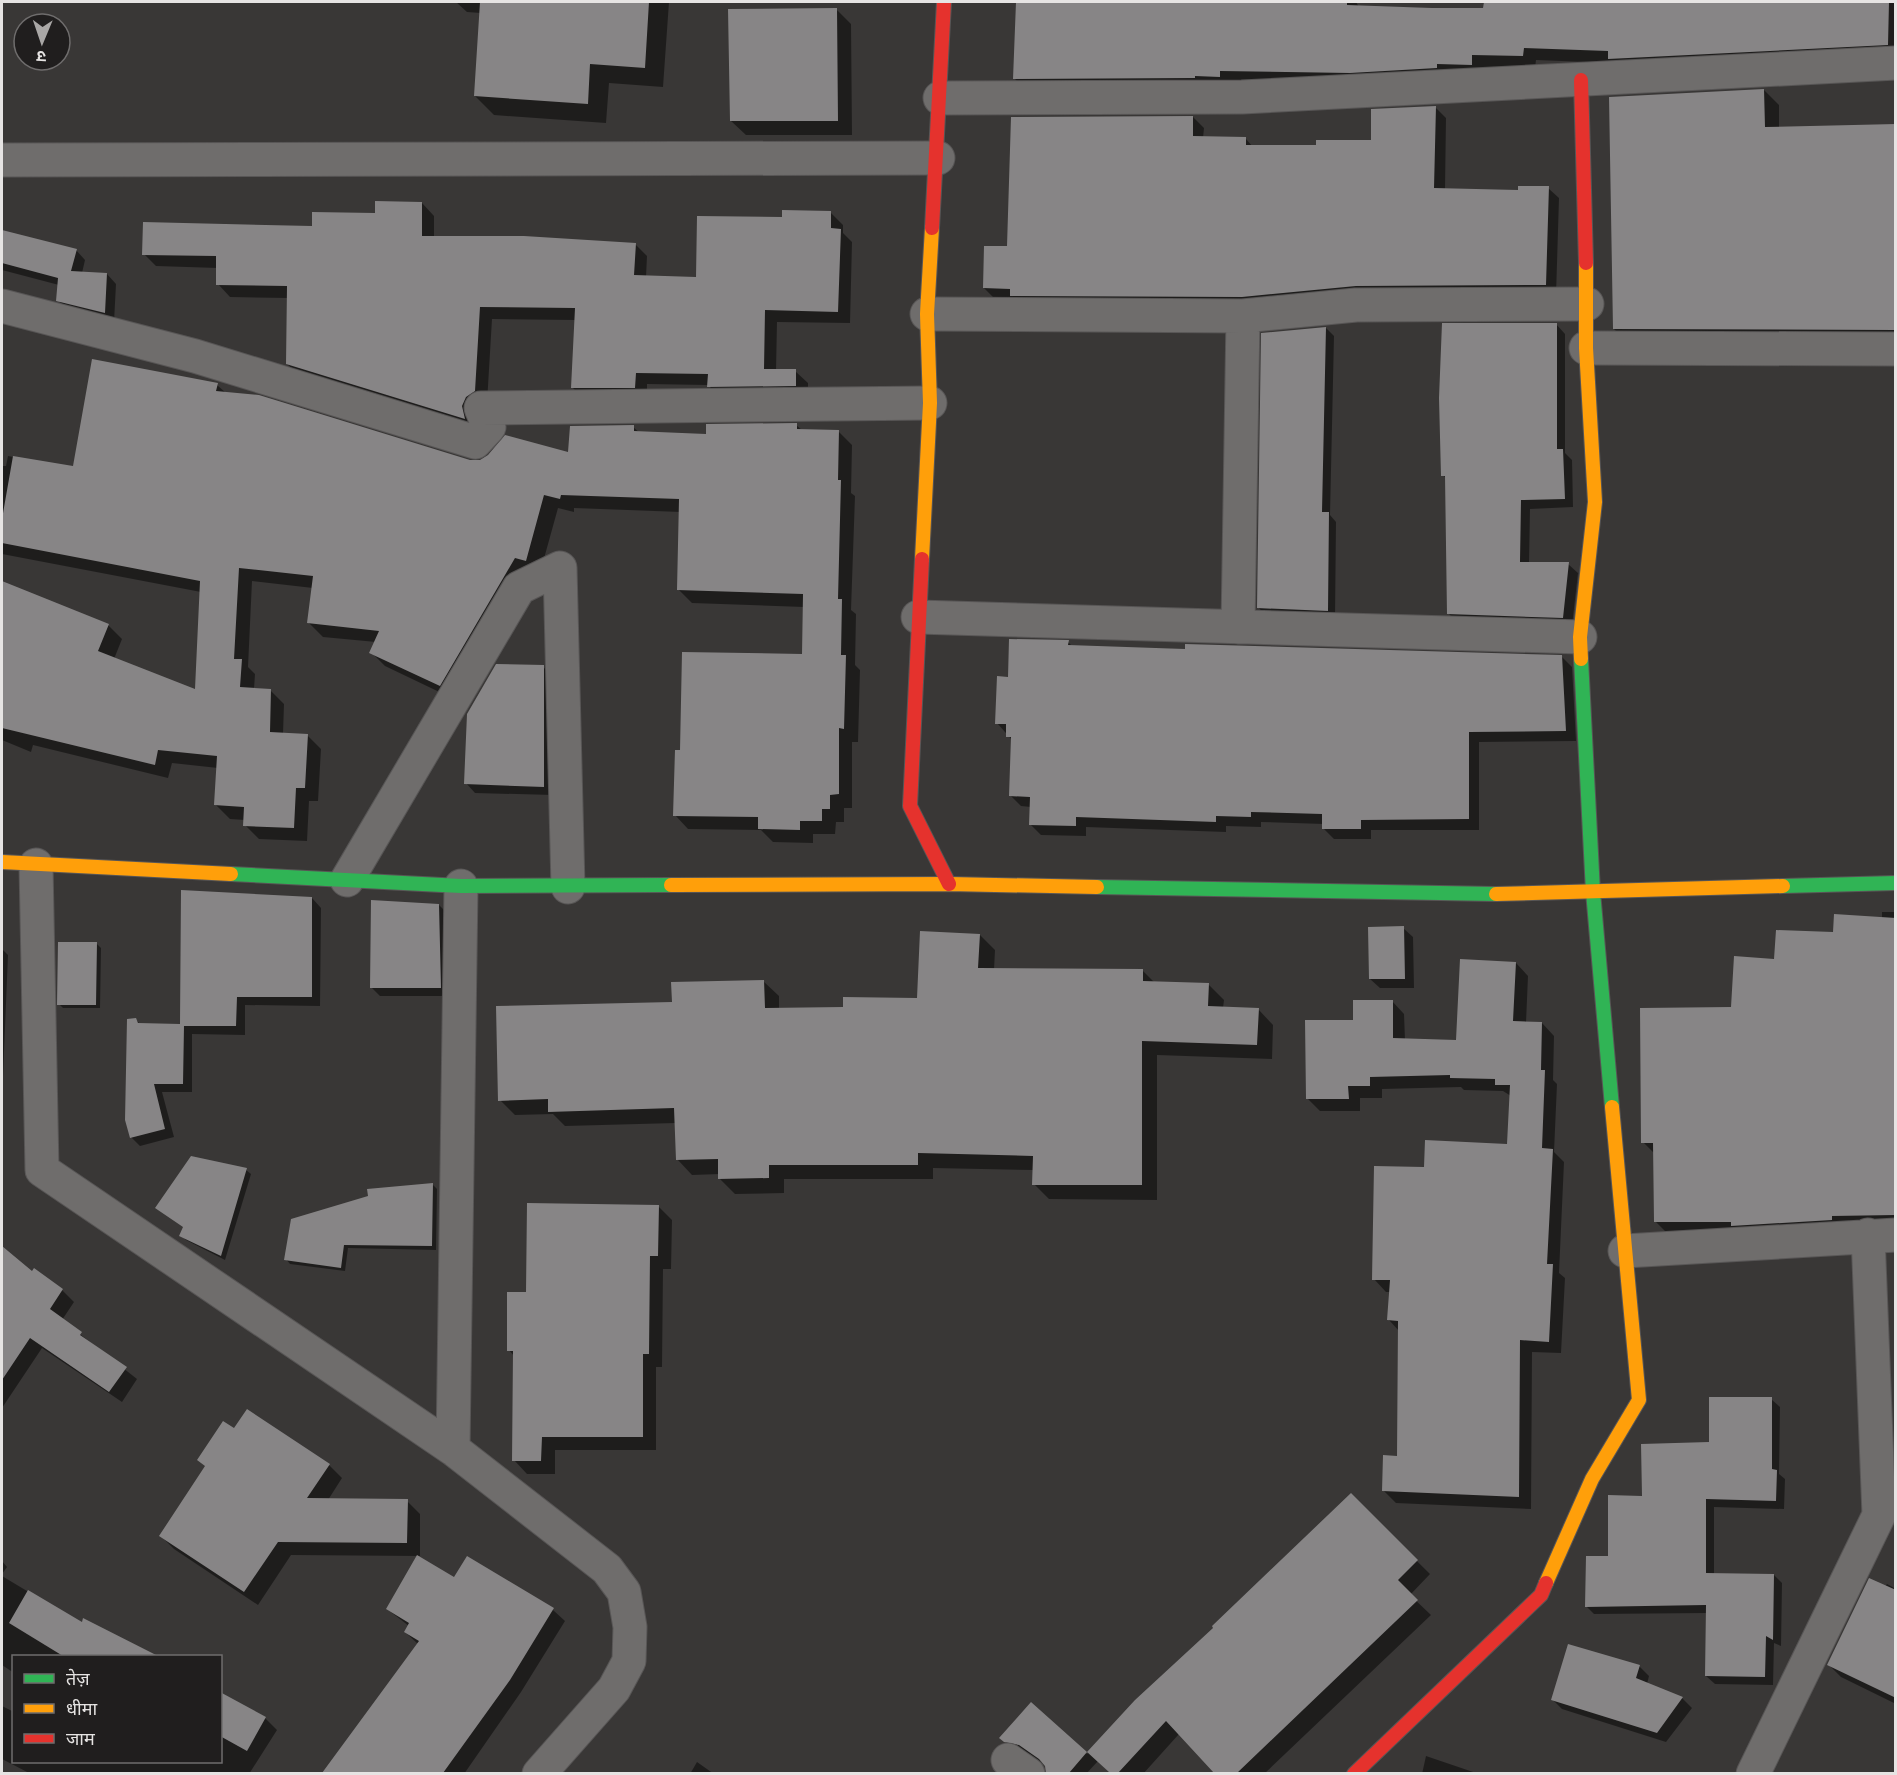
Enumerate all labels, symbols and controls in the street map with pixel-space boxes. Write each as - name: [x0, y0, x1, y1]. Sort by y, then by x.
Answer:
- north arrow: [12, 12, 72, 72]
- text: उ: [36, 45, 47, 69]
- legend: [12, 1655, 222, 1763]
- text: तेज़: [66, 1665, 90, 1692]
- text: धीमा: [66, 1695, 97, 1722]
- text: जाम: [66, 1725, 96, 1752]

